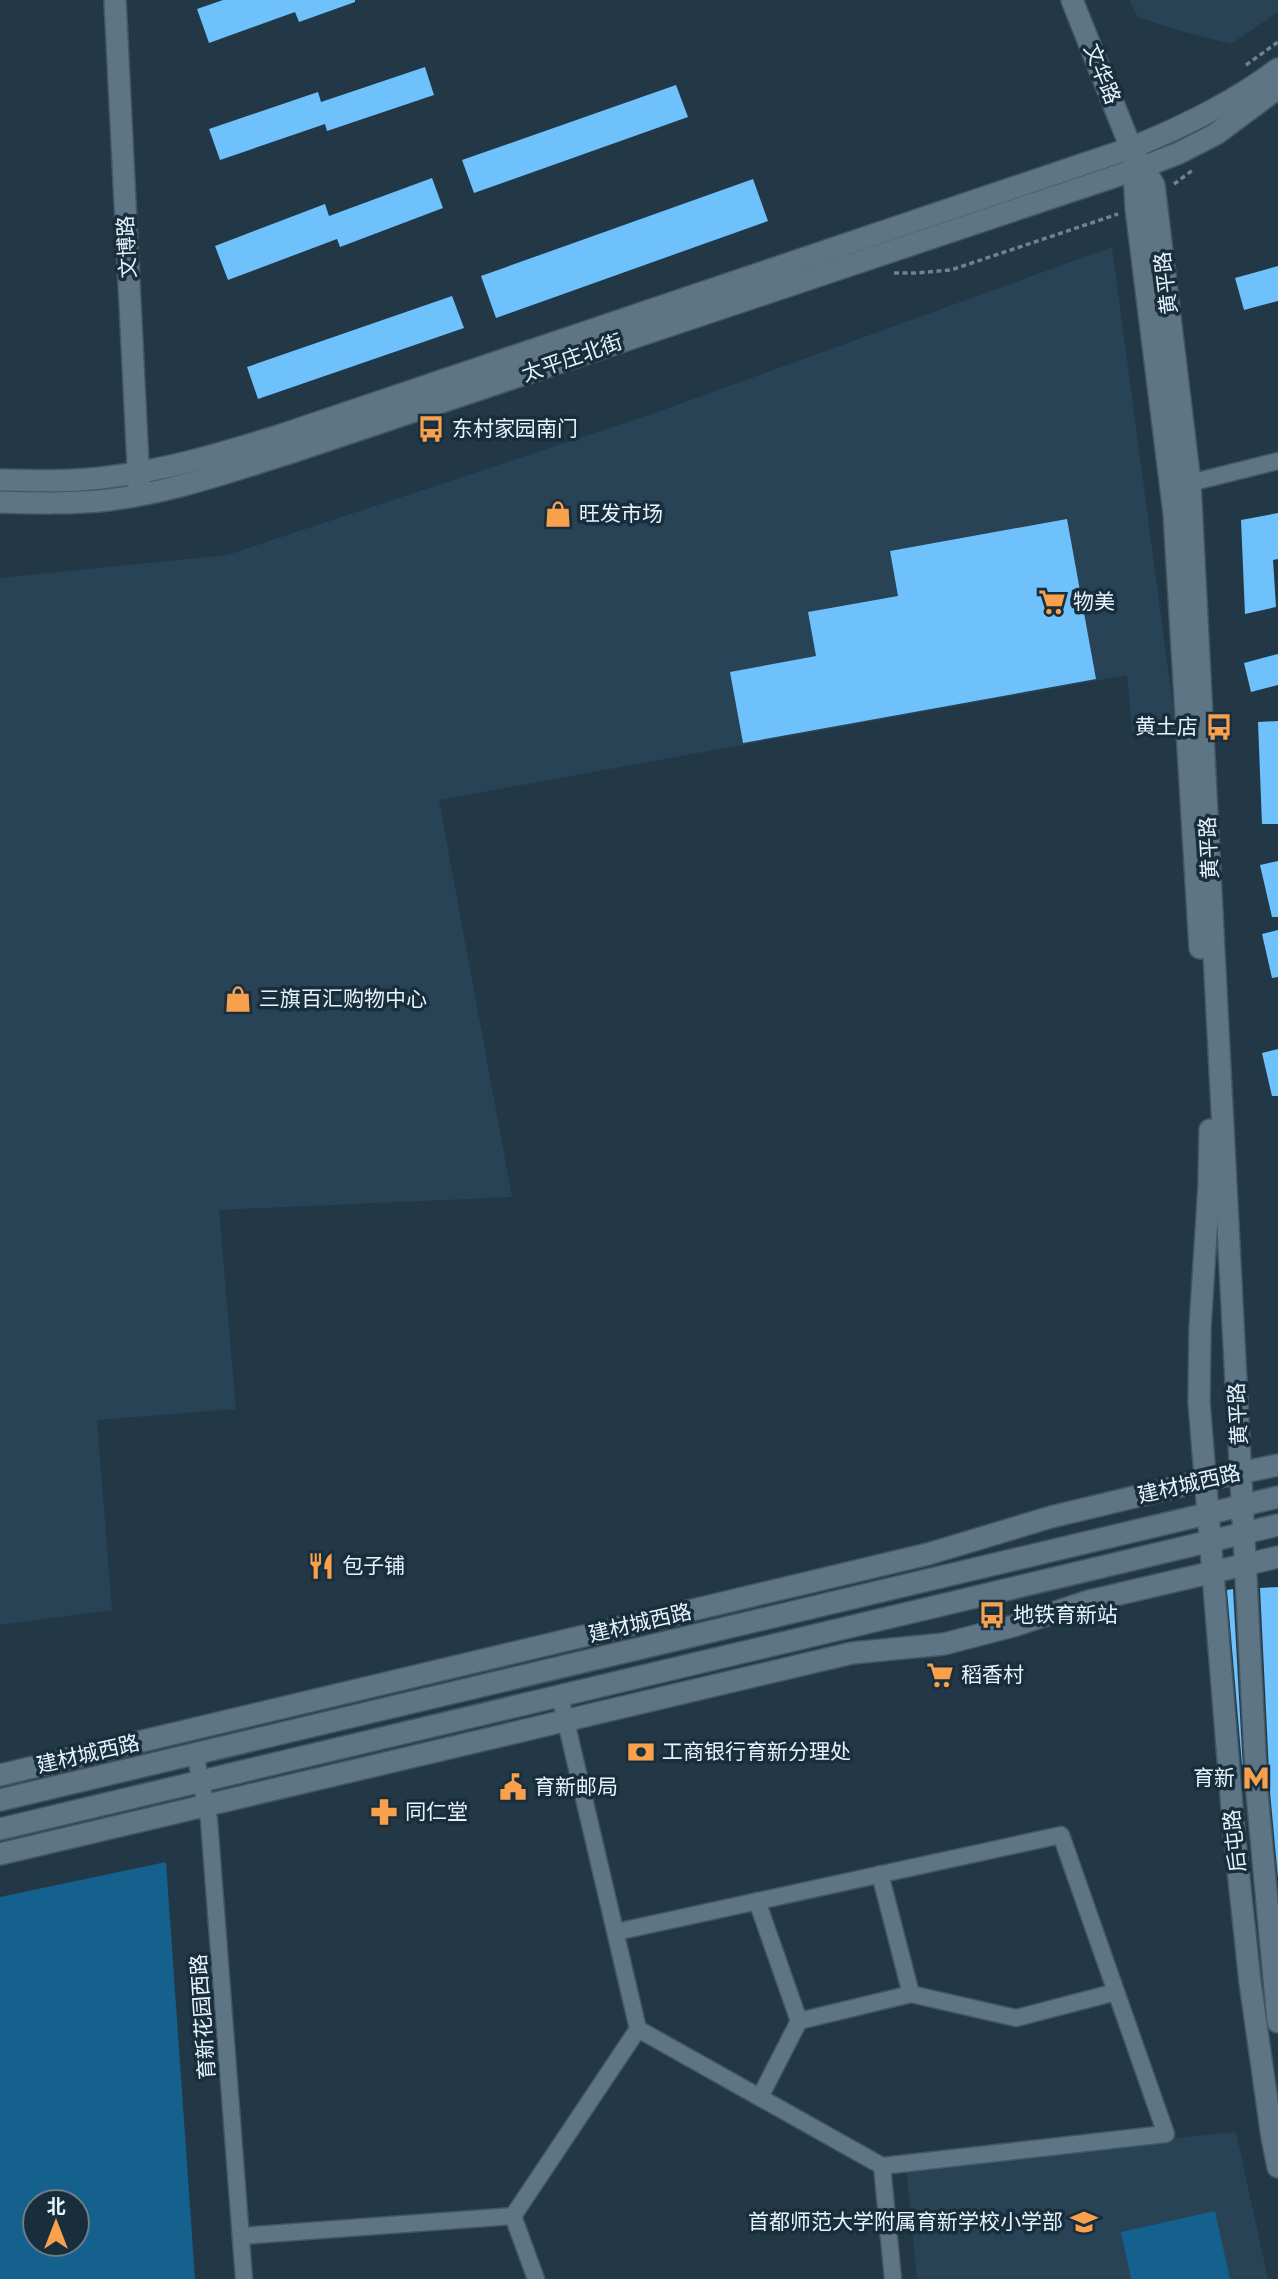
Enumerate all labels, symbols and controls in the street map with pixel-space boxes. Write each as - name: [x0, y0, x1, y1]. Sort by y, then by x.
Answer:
- street label: 文华路: [1076, 39, 1128, 109]
- street label: 文博路: [110, 215, 144, 279]
- street label: 黄平路: [1147, 250, 1185, 316]
- street label: 太平庄北街: [517, 327, 627, 389]
- bus stop icon: 东村家园南门: [416, 414, 446, 444]
- place label: 东村家园南门: [452, 414, 578, 444]
- shop icon: 旺发市场: [543, 499, 573, 529]
- place label: 旺发市场: [579, 499, 663, 529]
- supermarket icon: 物美: [1037, 587, 1067, 617]
- place label: 物美: [1073, 587, 1115, 617]
- place label: 黄土店: [1135, 712, 1198, 742]
- bus stop icon: 黄土店: [1204, 712, 1234, 742]
- street label: 黄平路: [1192, 816, 1226, 880]
- shop icon: 三旗百汇购物中心: [223, 984, 253, 1014]
- place label: 三旗百汇购物中心: [259, 984, 427, 1014]
- street label: 黄平路: [1221, 1382, 1255, 1446]
- street label: 建材城西路: [1134, 1458, 1244, 1510]
- restaurant icon: 包子铺: [306, 1551, 336, 1581]
- place label: 包子铺: [342, 1551, 405, 1581]
- street label: 建材城西路: [585, 1597, 695, 1649]
- bus stop icon: 地铁育新站: [977, 1600, 1007, 1630]
- place label: 地铁育新站: [1013, 1600, 1118, 1630]
- supermarket icon: 稻香村: [925, 1660, 955, 1690]
- place label: 稻香村: [961, 1660, 1024, 1690]
- street label: 建材城西路: [33, 1728, 143, 1780]
- bank icon: 工商银行育新分理处: [626, 1737, 656, 1767]
- place label: 工商银行育新分理处: [662, 1737, 851, 1767]
- place label: 育新: [1193, 1763, 1235, 1793]
- metro station icon: 育新: [1241, 1763, 1271, 1793]
- public building icon: 育新邮局: [498, 1772, 528, 1802]
- place label: 育新邮局: [534, 1772, 618, 1802]
- pharmacy icon: 同仁堂: [369, 1797, 399, 1827]
- place label: 同仁堂: [405, 1797, 468, 1827]
- street label: 后屯路: [1217, 1808, 1253, 1874]
- street label: 育新花园西路: [184, 1953, 222, 2081]
- north arrow: [21, 2188, 91, 2258]
- text: 北: [46, 2194, 66, 2221]
- place label: 首都师范大学附属育新学校小学部: [748, 2207, 1063, 2237]
- school or university icon: 首都师范大学附属育新学校小学部: [1069, 2207, 1099, 2237]

